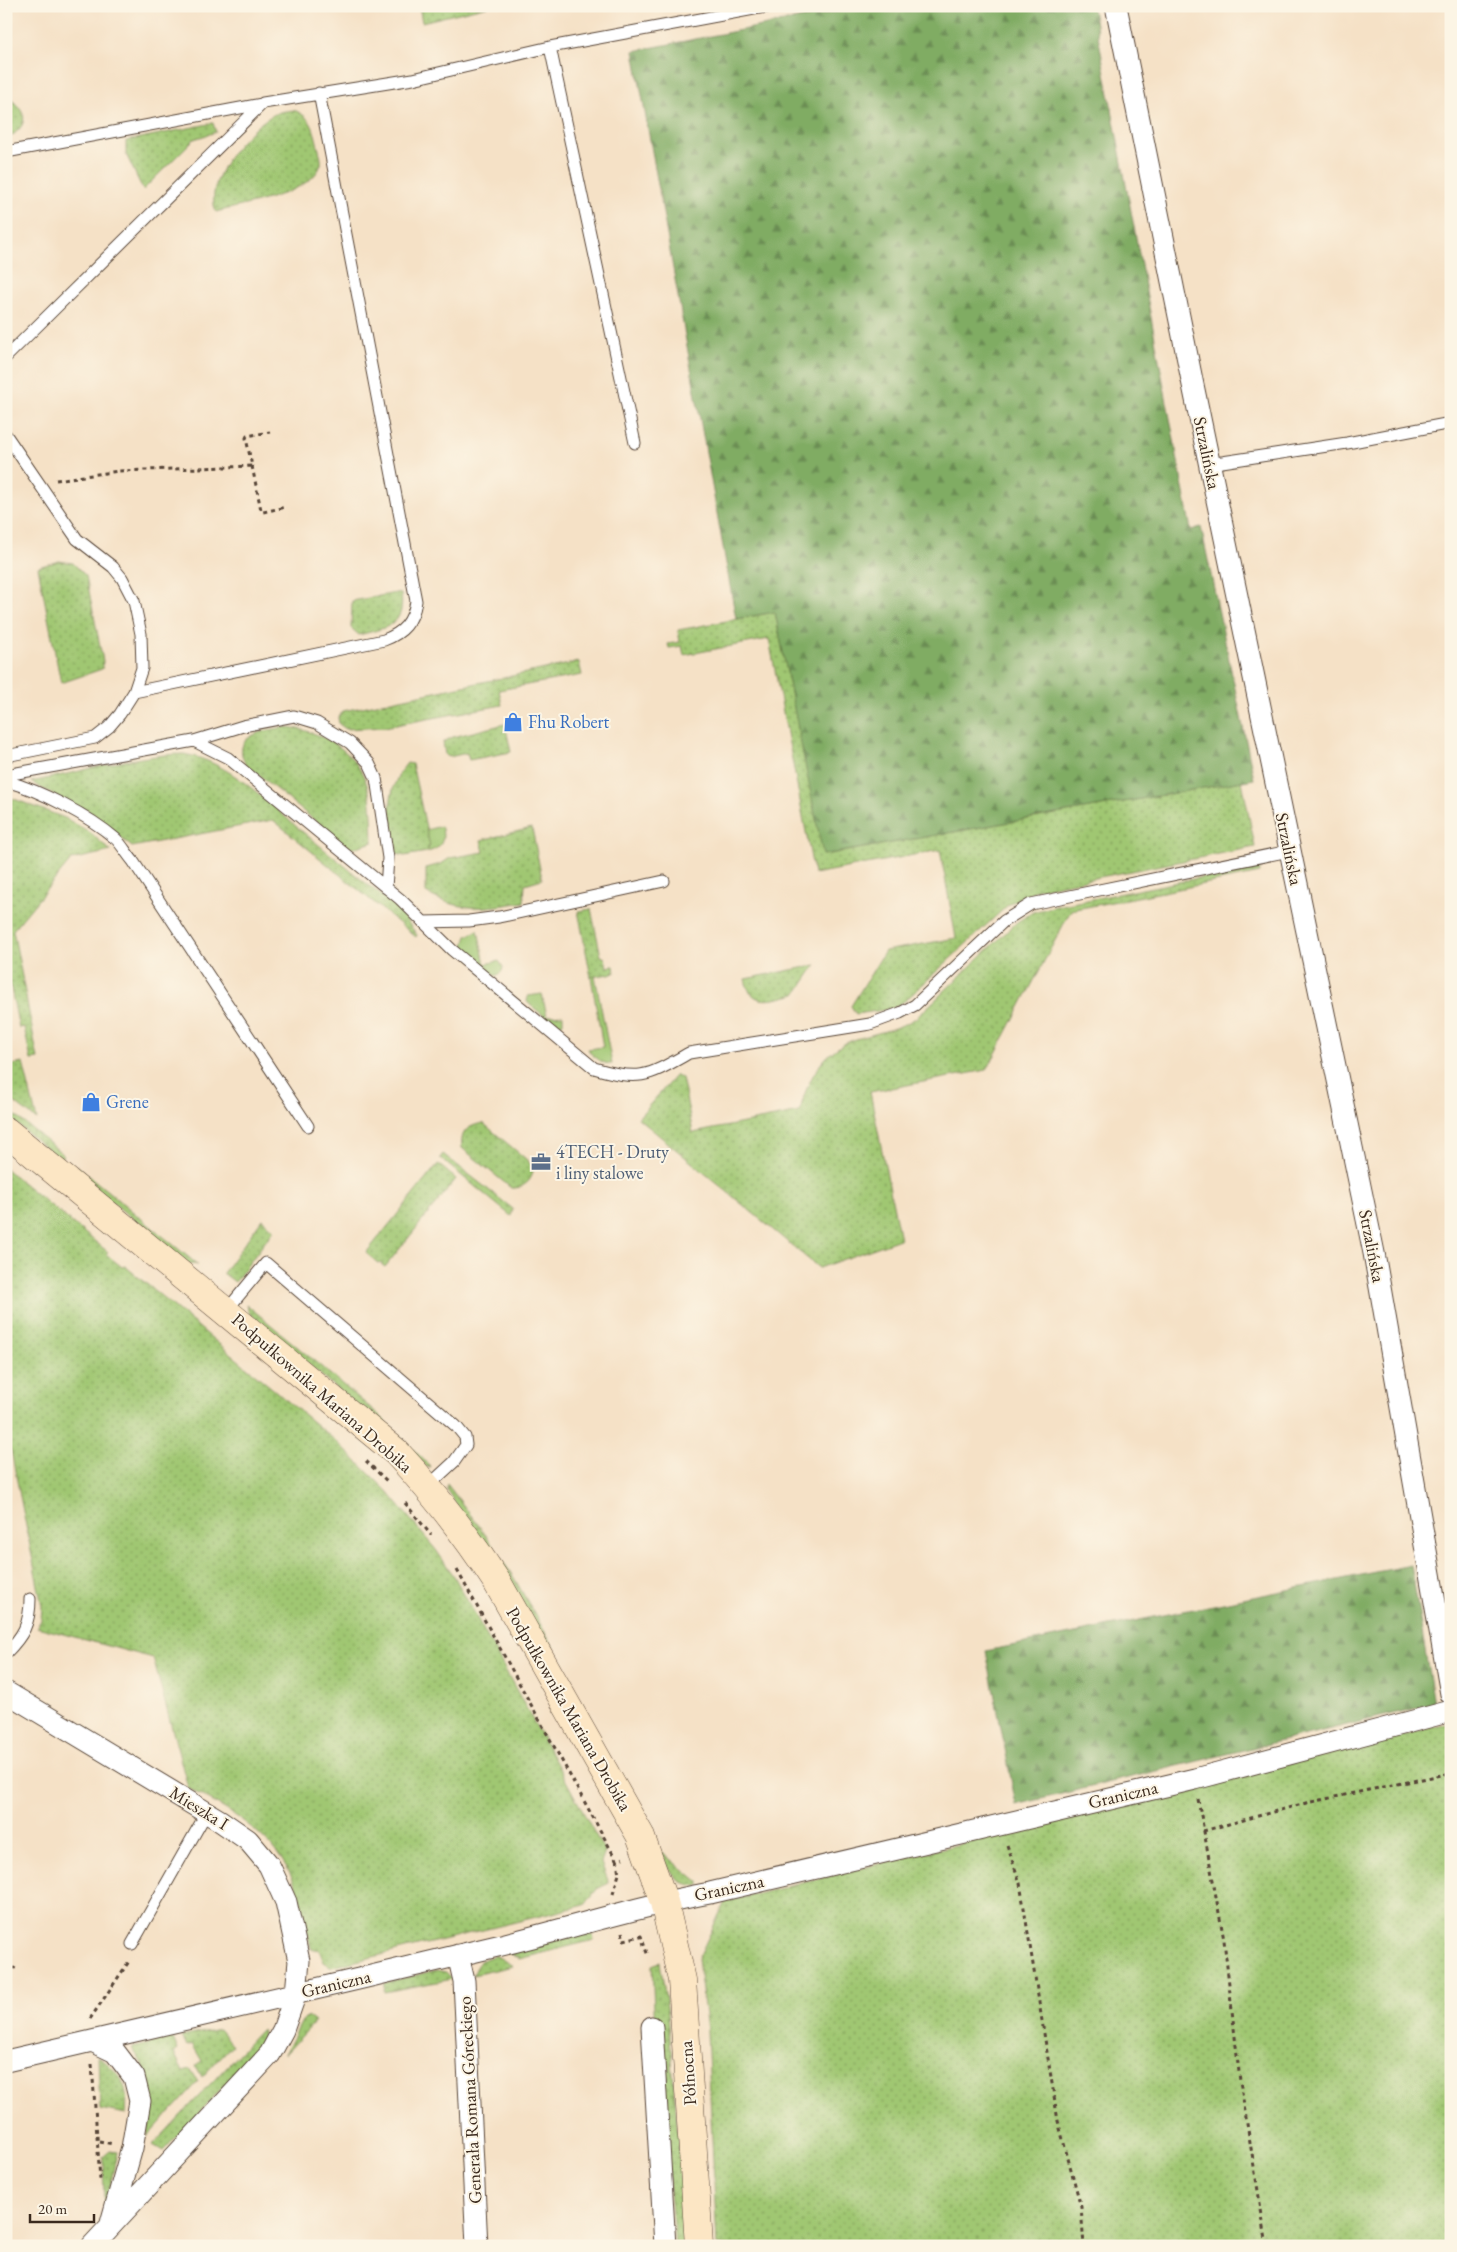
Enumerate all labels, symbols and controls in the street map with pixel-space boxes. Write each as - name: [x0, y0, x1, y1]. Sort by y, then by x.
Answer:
- street label: Strzalińska: [1189, 414, 1227, 492]
- place label: Fhu Robert: [528, 710, 610, 733]
- shop icon: Fhu Robert: [502, 711, 524, 733]
- street label: Strzalińska: [1271, 810, 1309, 888]
- place label: Grene: [106, 1090, 149, 1113]
- shop icon: Grene: [80, 1091, 102, 1113]
- place label: 4TECH - Druty i liny stalowe: [556, 1140, 669, 1184]
- office icon: 4TECH - Druty i liny stalowe: [530, 1151, 552, 1173]
- street label: Strzalińska: [1354, 1208, 1391, 1285]
- street label: Podpułkownika Mariana Drobika: [227, 1308, 418, 1478]
- street label: Podpułkownika Mariana Drobika: [501, 1602, 638, 1816]
- street label: Graniczna: [1086, 1775, 1161, 1814]
- street label: Mieszka I: [165, 1780, 233, 1835]
- street label: Graniczna: [692, 1869, 767, 1906]
- street label: Graniczna: [299, 1964, 374, 2003]
- street label: Generała Romana Góreckiego: [453, 1996, 486, 2204]
- street label: Północna: [674, 2039, 701, 2106]
- scale bar: [30, 2192, 94, 2224]
- text: 20 m: [38, 2199, 67, 2218]

